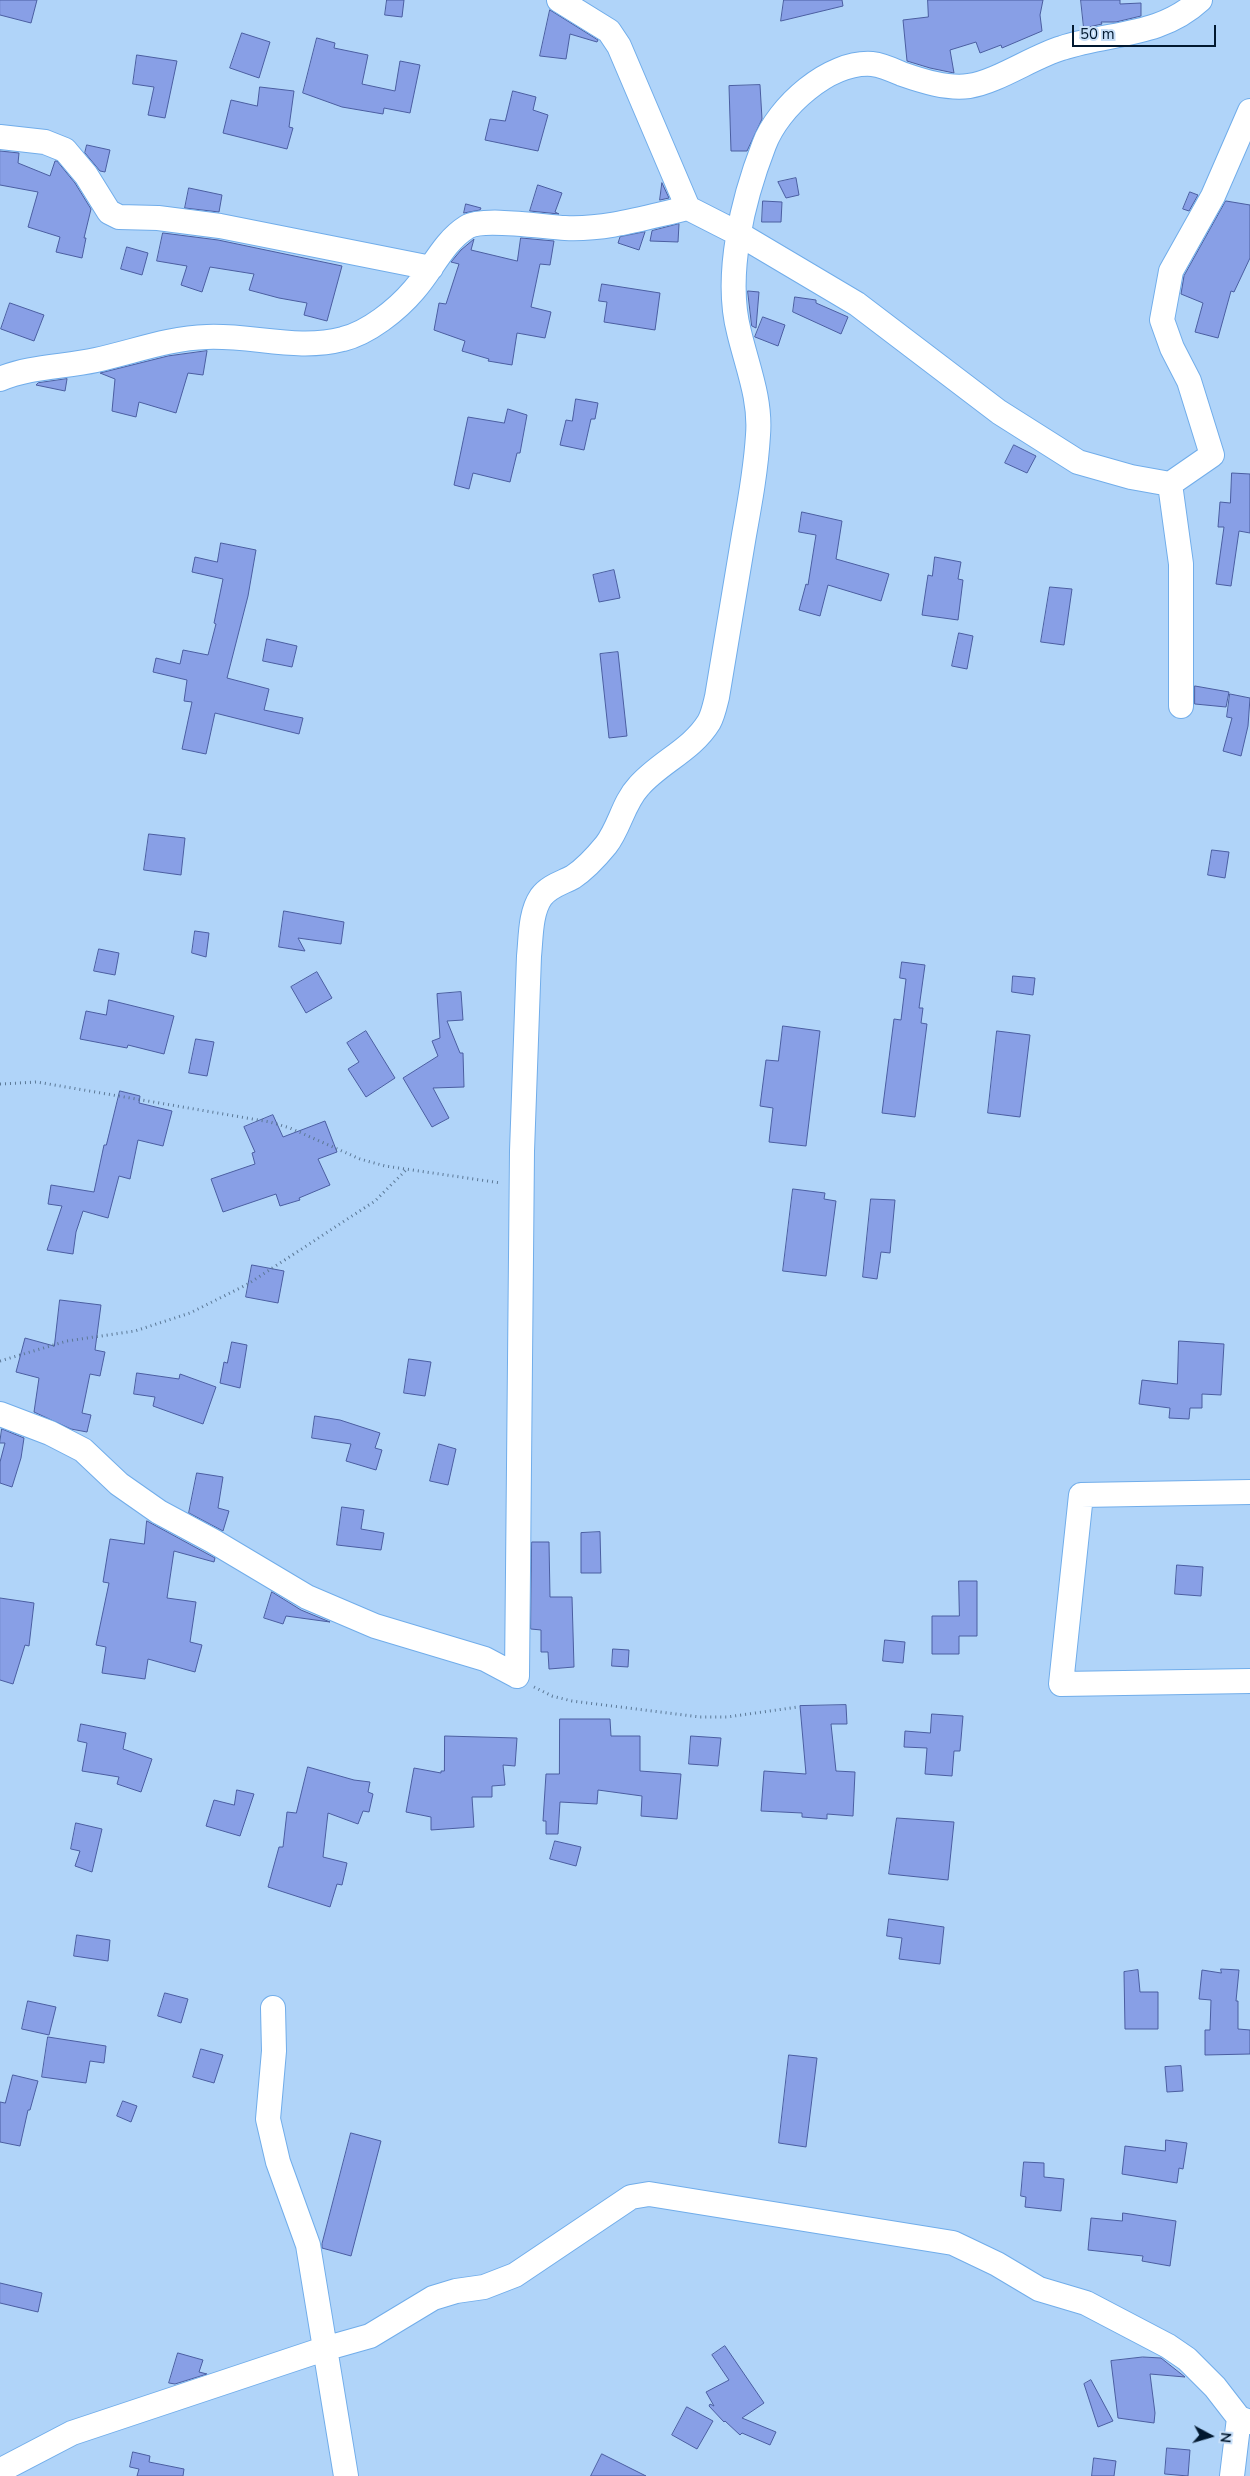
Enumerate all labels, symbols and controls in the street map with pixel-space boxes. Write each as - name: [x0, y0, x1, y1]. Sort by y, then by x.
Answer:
- scale bar: [1075, 15, 1219, 47]
- text: 50 m: [1080, 24, 1115, 44]
- north arrow: [1185, 2411, 1235, 2461]
- text: N: [1215, 2431, 1235, 2444]

